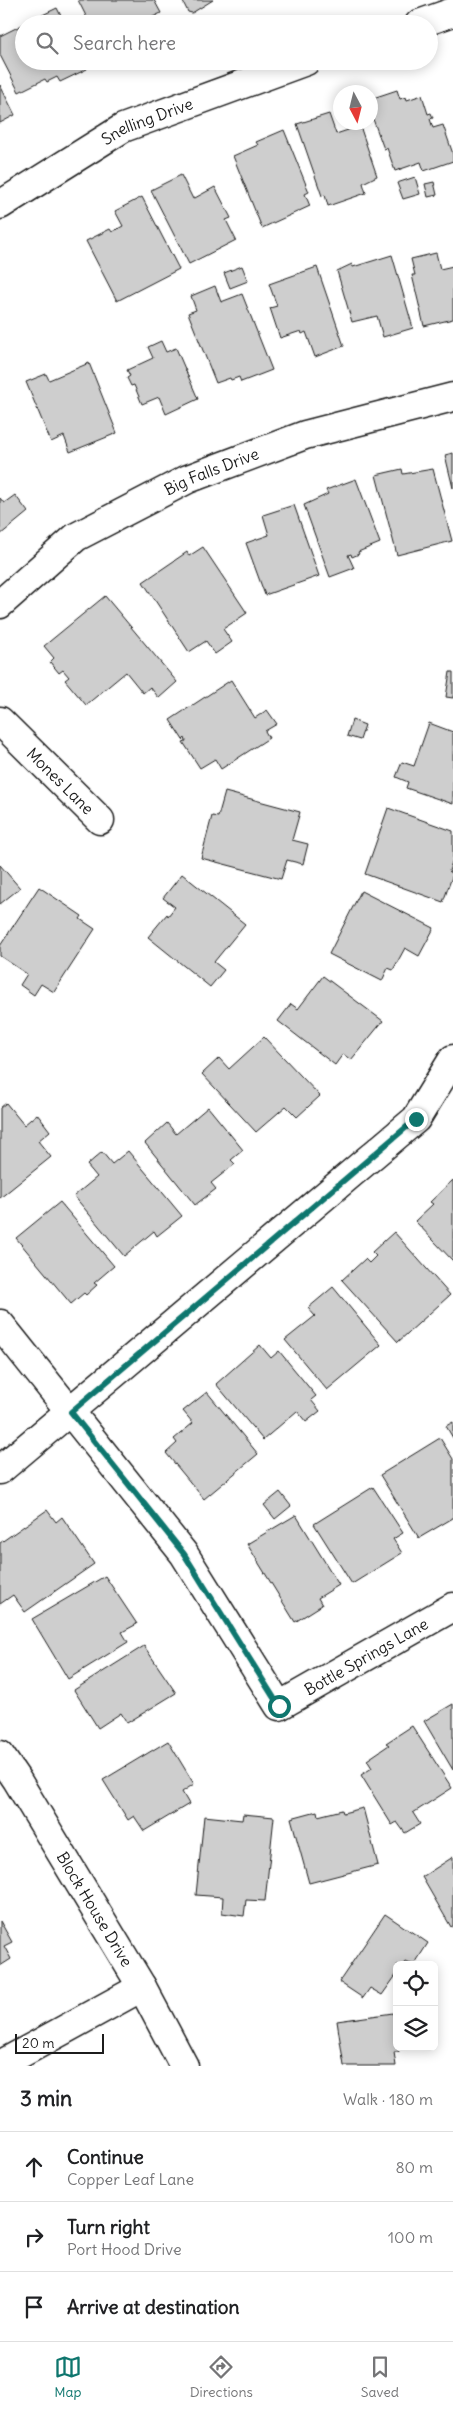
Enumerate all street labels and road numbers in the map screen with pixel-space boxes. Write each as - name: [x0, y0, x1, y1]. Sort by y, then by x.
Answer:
- street label: Snelling Drive: [97, 93, 196, 149]
- street label: Big Falls Drive: [161, 443, 262, 500]
- street label: Mones Lane: [23, 743, 98, 818]
- street label: Bottle Springs Lane: [301, 1613, 432, 1700]
- street label: Block House Drive: [53, 1848, 137, 1970]

